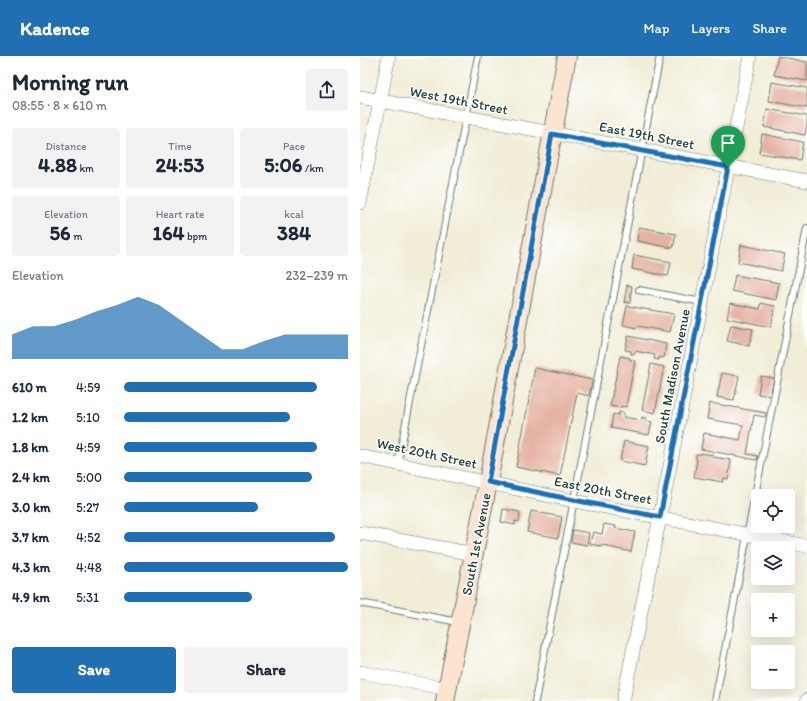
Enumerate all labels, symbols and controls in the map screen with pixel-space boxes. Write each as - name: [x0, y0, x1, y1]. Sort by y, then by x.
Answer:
- text: Kadence: [20, 17, 90, 40]
- text: Map: [644, 20, 669, 37]
- text: Layers: [691, 20, 730, 37]
- text: Share: [752, 20, 787, 37]
- text: Morning run: [12, 69, 128, 96]
- button: share: [306, 69, 348, 111]
- street label: West 19th Street: [408, 83, 510, 118]
- text: 08:55 · 8 × 610 m: [12, 98, 107, 113]
- street label: East 19th Street: [598, 118, 696, 153]
- pin: [711, 126, 745, 167]
- icon: arrive: [717, 132, 739, 154]
- text: Distance: [45, 140, 87, 153]
- text: Time: [168, 140, 192, 153]
- text: Pace: [283, 140, 305, 153]
- text: 4.88: [38, 153, 77, 177]
- text: 24:53: [156, 153, 204, 177]
- text: 5:06: [264, 153, 302, 177]
- text: km: [77, 162, 94, 175]
- text: /km: [302, 162, 324, 175]
- text: Elevation: [44, 208, 88, 221]
- text: Heart rate: [156, 208, 204, 221]
- text: kcal: [284, 208, 304, 221]
- text: 56: [50, 221, 71, 245]
- text: 164: [153, 221, 185, 245]
- text: 384: [277, 221, 311, 245]
- text: m: [71, 230, 82, 243]
- text: bpm: [185, 230, 207, 243]
- text: Elevation: [12, 268, 64, 283]
- text: 232–239 m: [285, 268, 348, 283]
- street label: South Madison Avenue: [651, 307, 694, 445]
- text: 610 m: [12, 380, 47, 395]
- text: 4:59: [76, 380, 101, 395]
- text: 1.2 km: [12, 410, 48, 425]
- text: 5:10: [76, 410, 100, 425]
- street label: West 20th Street: [375, 435, 479, 472]
- text: 1.8 km: [12, 440, 48, 455]
- text: 4:59: [76, 440, 101, 455]
- text: 2.4 km: [12, 470, 50, 485]
- text: 5:00: [76, 470, 102, 485]
- street label: East 20th Street: [553, 473, 653, 508]
- map controls: [751, 489, 795, 689]
- button: locate: [751, 489, 795, 533]
- street label: South 1st Avenue: [458, 491, 495, 597]
- text: 3.0 km: [12, 500, 50, 515]
- text: 5:27: [76, 500, 99, 515]
- text: 3.7 km: [12, 530, 49, 545]
- text: 4:52: [76, 530, 101, 545]
- button: layers: [751, 541, 795, 585]
- text: 4.3 km: [12, 560, 50, 575]
- text: 4:48: [76, 560, 102, 575]
- text: 4.9 km: [12, 590, 50, 605]
- text: 5:31: [76, 590, 99, 605]
- button: +: [751, 593, 795, 637]
- button: −: [751, 645, 795, 689]
- button: Save: [12, 647, 176, 693]
- button: Share: [184, 647, 348, 693]

